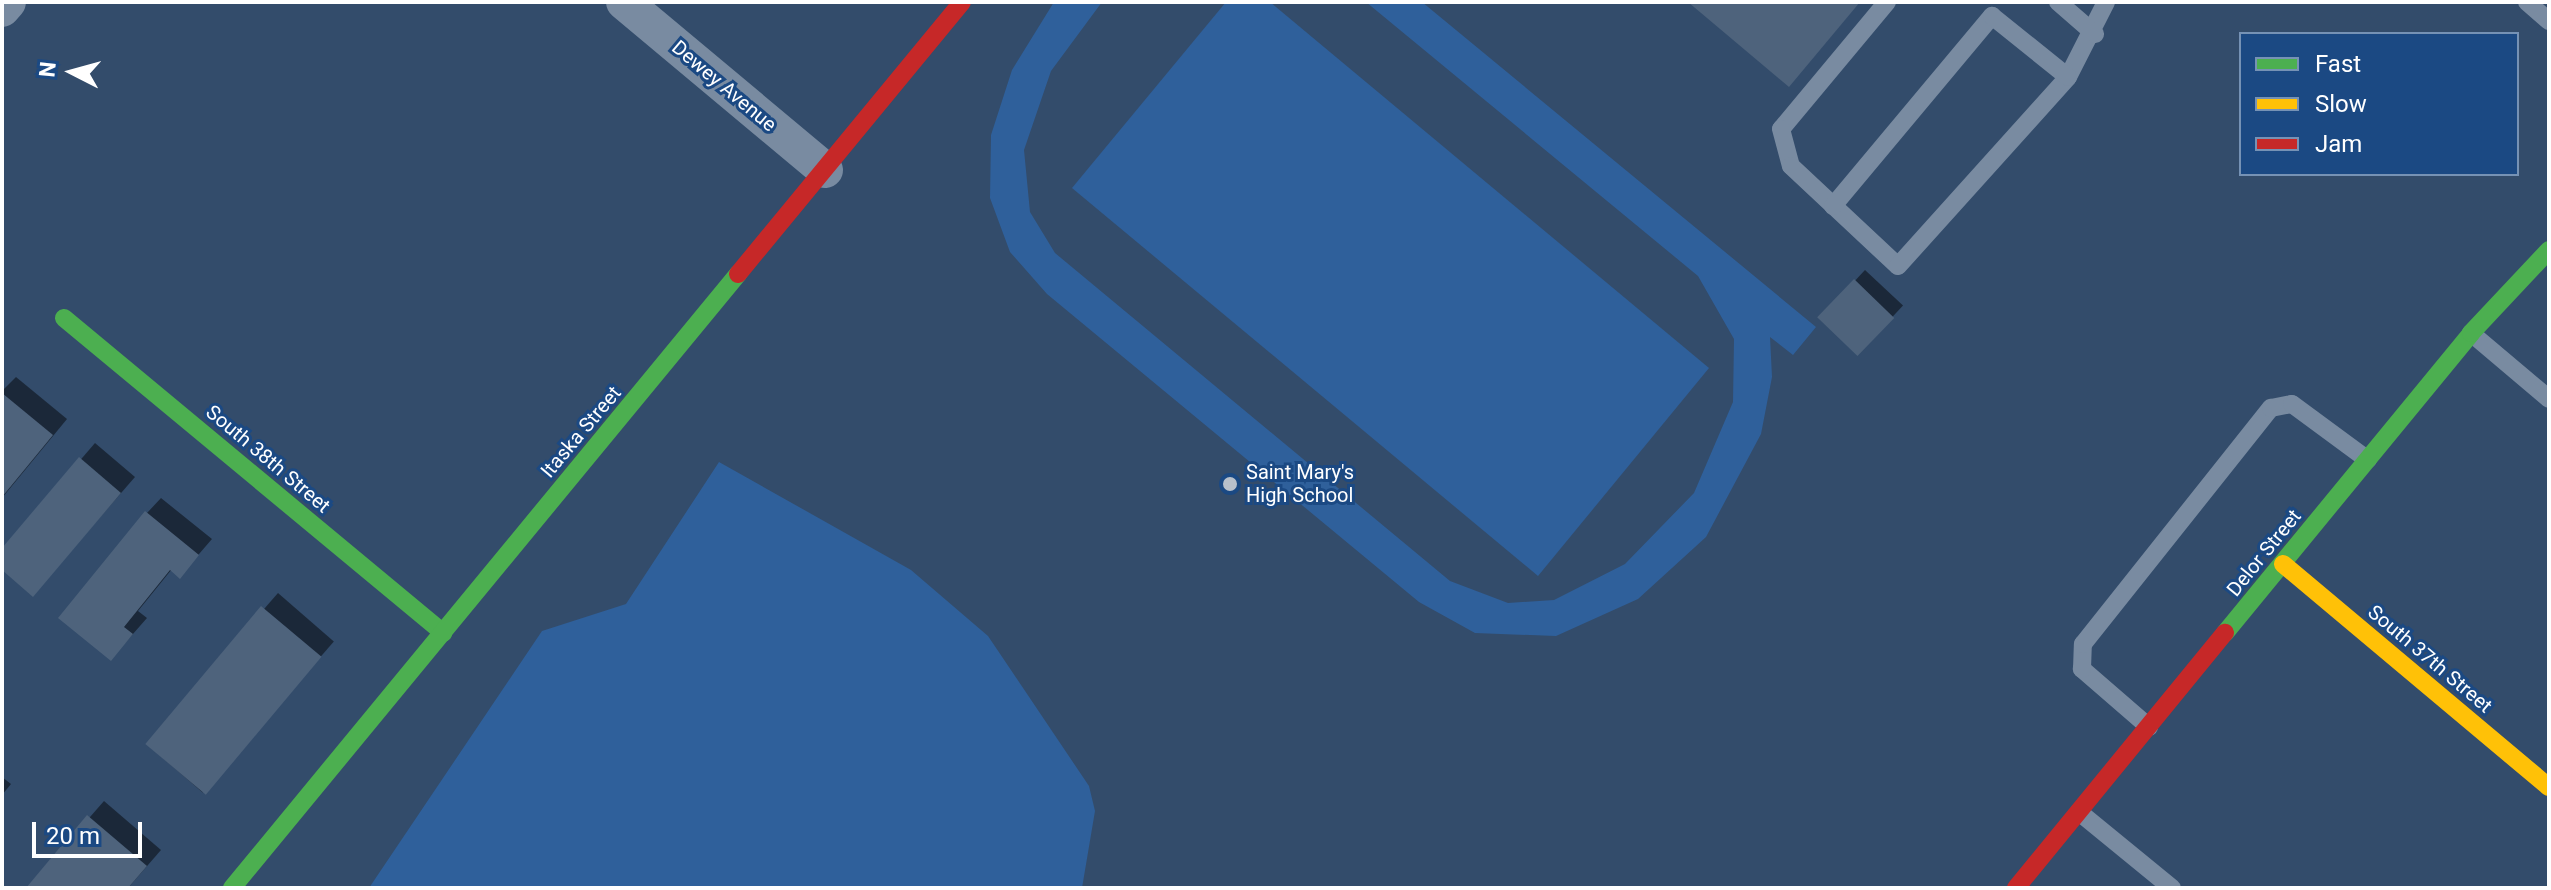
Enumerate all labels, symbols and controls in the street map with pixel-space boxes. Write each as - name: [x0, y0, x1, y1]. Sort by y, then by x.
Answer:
- north arrow: [32, 32, 112, 112]
- legend: [2239, 32, 2519, 176]
- street label: Dewey Avenue: [667, 35, 781, 137]
- text: Fast: [2315, 50, 2361, 78]
- text: N: [34, 60, 61, 78]
- text: Slow: [2315, 90, 2367, 118]
- text: Jam: [2315, 130, 2362, 158]
- street label: Itaska Street: [536, 381, 626, 483]
- street label: South 38th Street: [201, 400, 335, 518]
- place label: Saint Mary's High School: [1246, 460, 1354, 507]
- marker: Saint Mary's High School: [1221, 475, 1239, 493]
- street label: Delor Street: [2222, 505, 2306, 601]
- street label: South 37th Street: [2363, 600, 2497, 718]
- scale bar: [36, 806, 146, 856]
- text: 20 m: [46, 822, 100, 850]

